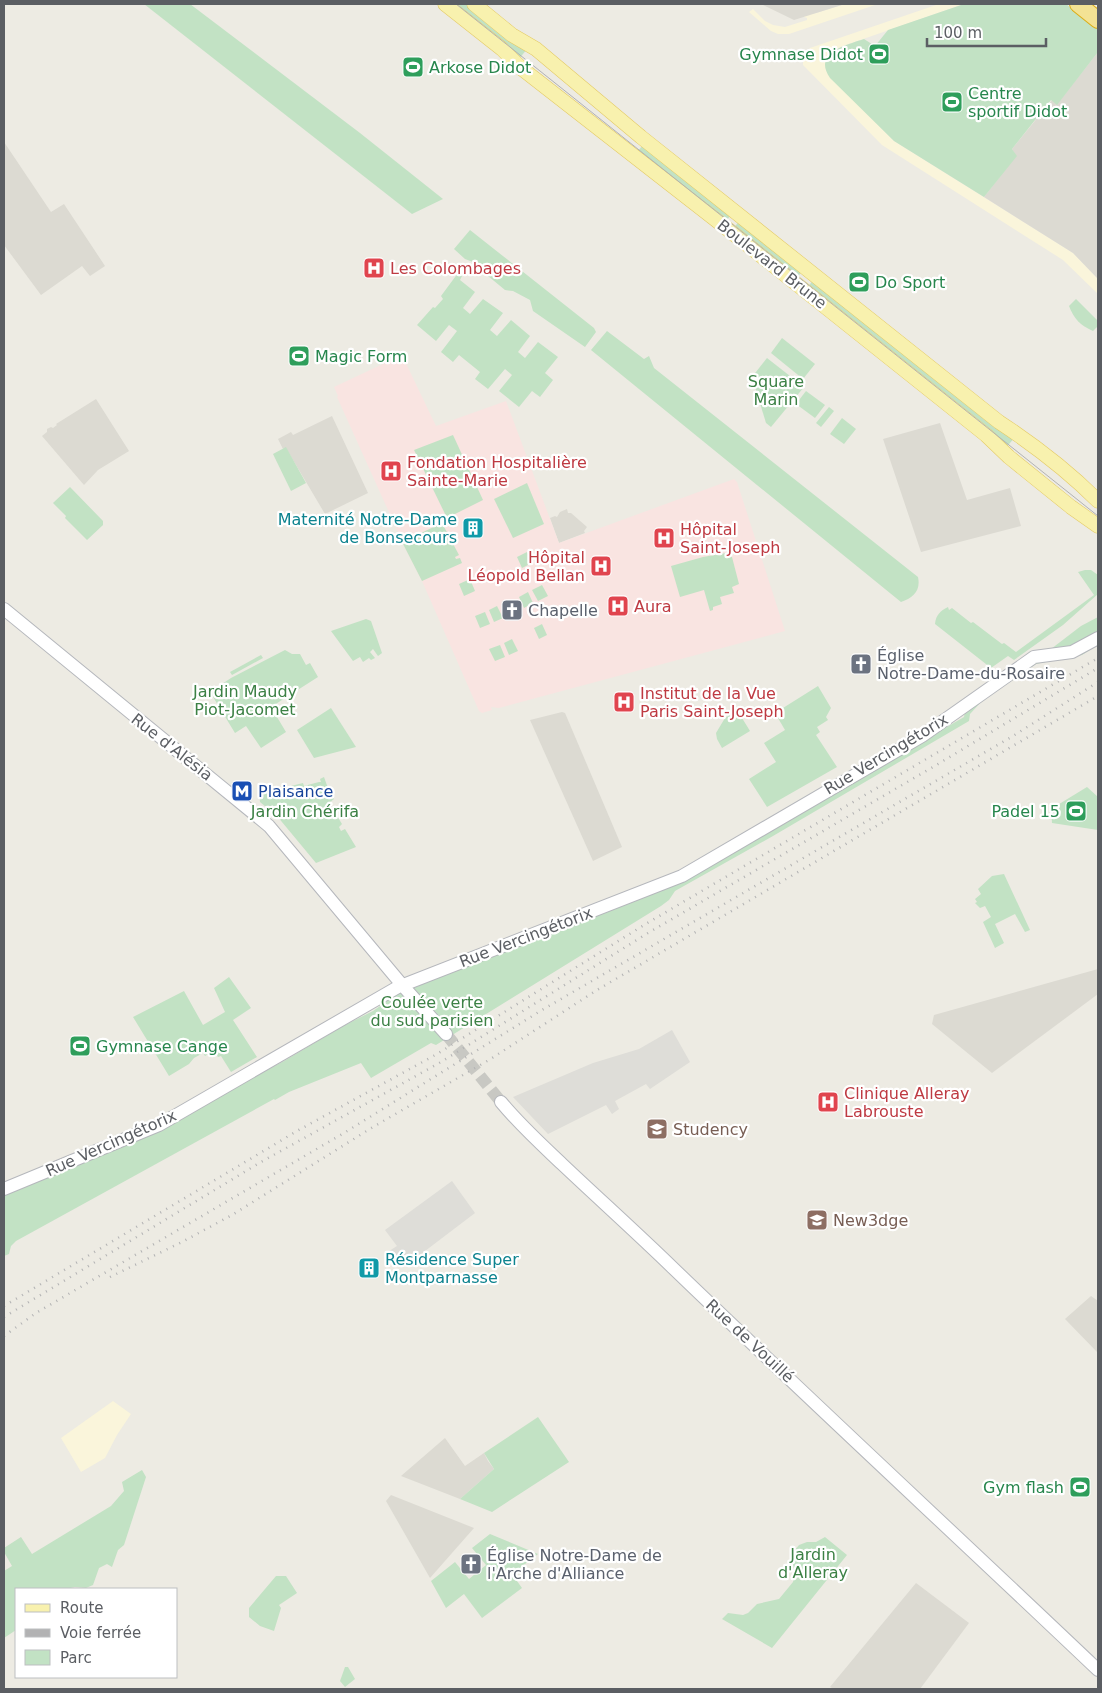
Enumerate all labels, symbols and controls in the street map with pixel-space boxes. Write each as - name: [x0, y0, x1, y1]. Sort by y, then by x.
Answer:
- scale bar: [927, 15, 1046, 47]
- text: 100 m: [934, 24, 982, 42]
- sports icon: Gymnase Didot: [867, 42, 891, 66]
- place label: Gymnase Didot: [739, 45, 863, 64]
- sports icon: Arkose Didot: [401, 55, 425, 79]
- place label: Arkose Didot: [429, 58, 531, 77]
- place label: Centre sportif Didot: [968, 84, 1067, 121]
- sports icon: Centre sportif Didot: [940, 90, 964, 114]
- street label: Boulevard Brune: [713, 215, 831, 313]
- hospital icon: Les Colombages: [362, 256, 386, 280]
- place label: Les Colombages: [390, 259, 521, 278]
- sports icon: Do Sport: [847, 270, 871, 294]
- place label: Do Sport: [875, 273, 945, 292]
- sports icon: Magic Form: [287, 344, 311, 368]
- place label: Magic Form: [315, 347, 407, 366]
- park label: Square Marin: [748, 372, 804, 409]
- place label: Fondation Hospitalière Sainte-Marie: [407, 453, 587, 490]
- hospital icon: Fondation Hospitalière Sainte-Marie: [379, 459, 403, 483]
- place label: Maternité Notre-Dame de Bonsecours: [278, 510, 457, 547]
- building icon: Maternité Notre-Dame de Bonsecours: [461, 516, 485, 540]
- place label: Hôpital Saint-Joseph: [680, 520, 780, 557]
- hospital icon: Hôpital Saint-Joseph: [652, 526, 676, 550]
- place label: Hôpital Léopold Bellan: [467, 548, 585, 585]
- hospital icon: Hôpital Léopold Bellan: [589, 554, 613, 578]
- hospital icon: Aura: [606, 594, 630, 618]
- place label: Aura: [634, 597, 671, 616]
- church icon: Chapelle: [500, 598, 524, 622]
- place label: Chapelle: [528, 601, 598, 620]
- place label: Église Notre-Dame-du-Rosaire: [877, 646, 1065, 683]
- church icon: Église Notre-Dame-du-Rosaire: [849, 652, 873, 676]
- park label: Jardin Maudy Piot-Jacomet: [192, 682, 297, 719]
- place label: Institut de la Vue Paris Saint-Joseph: [640, 684, 784, 721]
- hospital icon: Institut de la Vue Paris Saint-Joseph: [612, 690, 636, 714]
- street label: Rue d'Alésia: [128, 709, 216, 785]
- street label: Rue Vercingétorix: [821, 709, 951, 799]
- metro station icon: Plaisance: [230, 779, 254, 803]
- place label: Plaisance: [258, 782, 333, 801]
- sports icon: Padel 15: [1064, 799, 1088, 823]
- park label: Jardin Chérifa: [250, 802, 359, 821]
- place label: Padel 15: [991, 802, 1060, 821]
- street label: Rue Vercingétorix: [457, 903, 595, 971]
- park label: Coulée verte du sud parisien: [371, 993, 493, 1030]
- sports icon: Gymnase Cange: [68, 1034, 92, 1058]
- place label: Gymnase Cange: [96, 1037, 228, 1056]
- place label: Clinique Alleray Labrouste: [844, 1084, 969, 1121]
- hospital icon: Clinique Alleray Labrouste: [816, 1090, 840, 1114]
- street label: Rue Vercingétorix: [43, 1106, 179, 1180]
- school or university icon: Studency: [645, 1117, 669, 1141]
- place label: Studency: [673, 1120, 748, 1139]
- school or university icon: New3dge: [805, 1208, 829, 1232]
- place label: New3dge: [833, 1211, 908, 1230]
- place label: Résidence Super Montparnasse: [385, 1250, 519, 1287]
- building icon: Résidence Super Montparnasse: [357, 1256, 381, 1280]
- street label: Rue de Vouillé: [702, 1295, 798, 1387]
- sports icon: Gym flash: [1068, 1475, 1092, 1499]
- place label: Gym flash: [983, 1478, 1064, 1497]
- park label: Jardin d'Alleray: [778, 1545, 848, 1582]
- place label: Église Notre-Dame de l'Arche d'Alliance: [487, 1546, 662, 1583]
- church icon: Église Notre-Dame de l'Arche d'Alliance: [459, 1552, 483, 1576]
- legend: [15, 1588, 178, 1678]
- text: Route: [60, 1599, 104, 1617]
- text: Voie ferrée: [60, 1624, 141, 1642]
- text: Parc: [60, 1649, 92, 1667]

